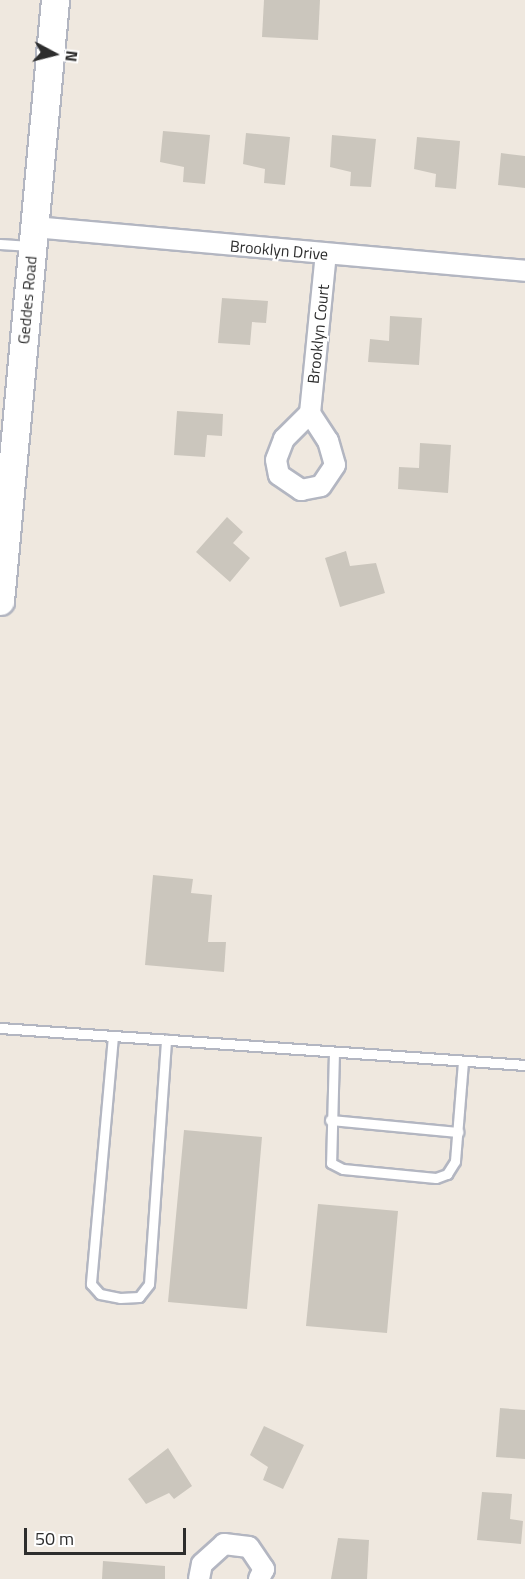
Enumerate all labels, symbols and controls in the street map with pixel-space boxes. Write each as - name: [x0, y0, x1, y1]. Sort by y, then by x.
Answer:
- north arrow: [24, 24, 84, 84]
- text: N: [59, 49, 84, 63]
- street label: Brooklyn Drive: [229, 236, 329, 264]
- street label: Geddes Road: [14, 255, 40, 345]
- street label: Brooklyn Court: [303, 283, 333, 385]
- scale bar: [27, 1516, 189, 1554]
- text: 50 m: [35, 1525, 74, 1552]

